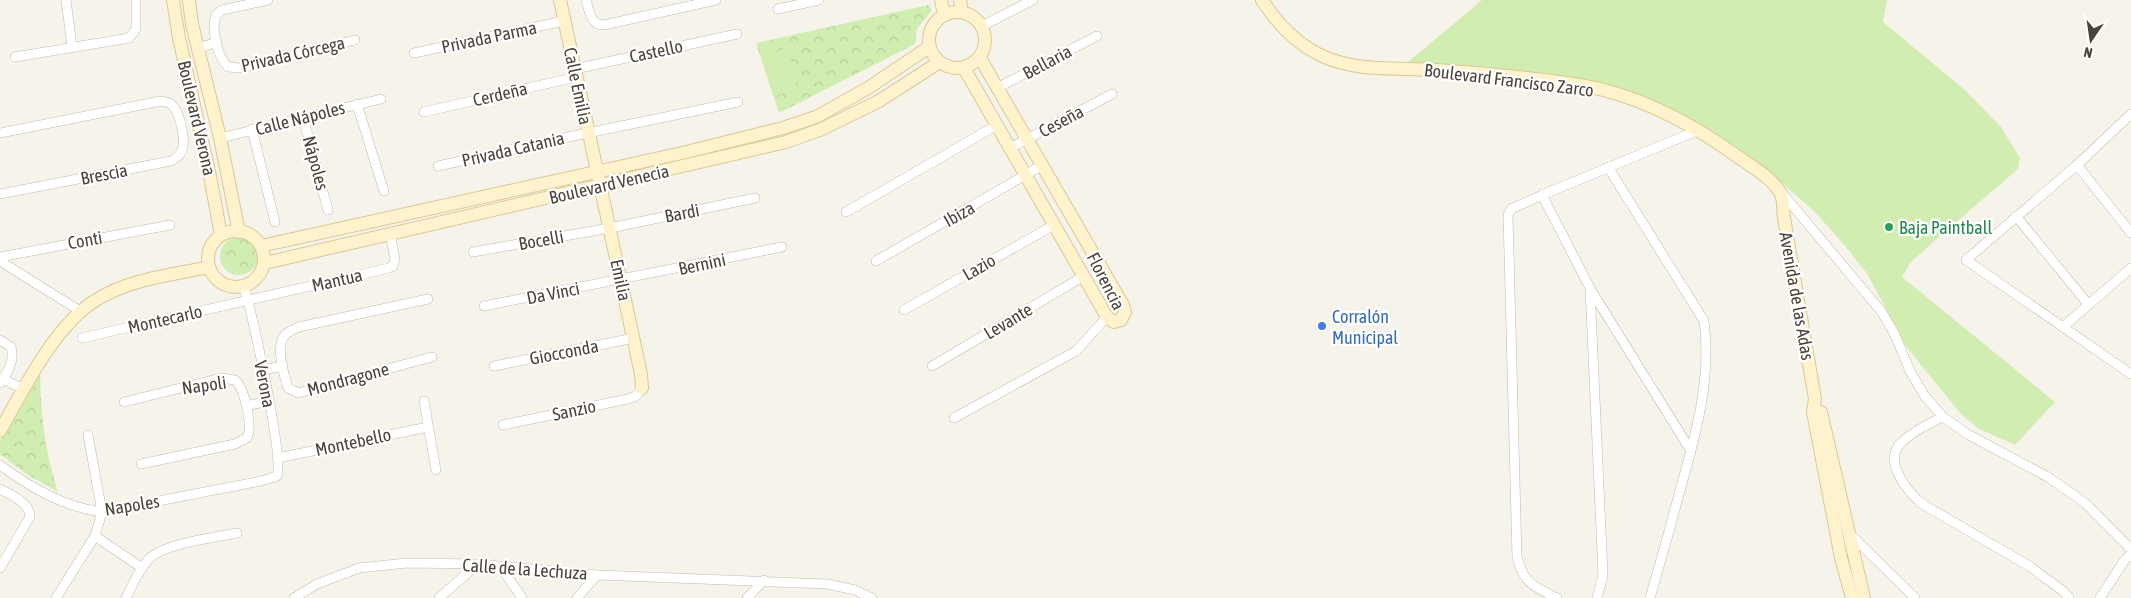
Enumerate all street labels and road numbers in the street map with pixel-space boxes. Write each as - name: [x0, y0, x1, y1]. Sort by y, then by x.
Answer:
- street label: Privada Parma: [440, 17, 538, 57]
- street label: Privada Córcega: [239, 32, 347, 76]
- street label: Castello: [627, 35, 685, 67]
- street label: Bellaria: [1019, 40, 1075, 84]
- street label: Calle Emilia: [560, 45, 596, 127]
- street label: Boulevard Verona: [174, 58, 220, 178]
- street label: Boulevard Francisco Zarco: [1423, 59, 1595, 101]
- street label: Cerdeña: [471, 78, 529, 110]
- street label: Calle Nápoles: [253, 97, 347, 139]
- street label: Ceseña: [1035, 100, 1087, 142]
- street label: Privada Catania: [460, 127, 566, 171]
- street label: Nápoles: [299, 134, 333, 192]
- street label: Brescia: [79, 159, 129, 189]
- street label: Boulevard Venecia: [547, 160, 671, 208]
- street label: Ibiza: [940, 197, 978, 231]
- street label: Bardi: [663, 199, 701, 227]
- street label: Bocelli: [517, 226, 565, 254]
- street label: Conti: [66, 227, 104, 253]
- street label: Avenida de las Adas: [1775, 230, 1819, 362]
- street label: Bernini: [676, 249, 728, 279]
- street label: Lazio: [959, 249, 999, 285]
- street label: Florencia: [1083, 249, 1129, 313]
- street label: Emilia: [606, 257, 636, 303]
- street label: Mantua: [310, 264, 364, 296]
- street label: Da Vinci: [525, 278, 581, 308]
- street label: Levante: [980, 298, 1036, 344]
- street label: Montecarlo: [126, 300, 204, 338]
- street label: Giocconda: [528, 335, 600, 369]
- street label: Mondragone: [305, 358, 391, 400]
- street label: Verona: [250, 359, 280, 409]
- street label: Napoli: [180, 371, 228, 399]
- street label: Sanzio: [550, 395, 598, 425]
- street label: Montebello: [313, 424, 393, 460]
- street label: Napoles: [103, 490, 161, 520]
- street label: Calle de la Lechuza: [462, 554, 588, 584]

